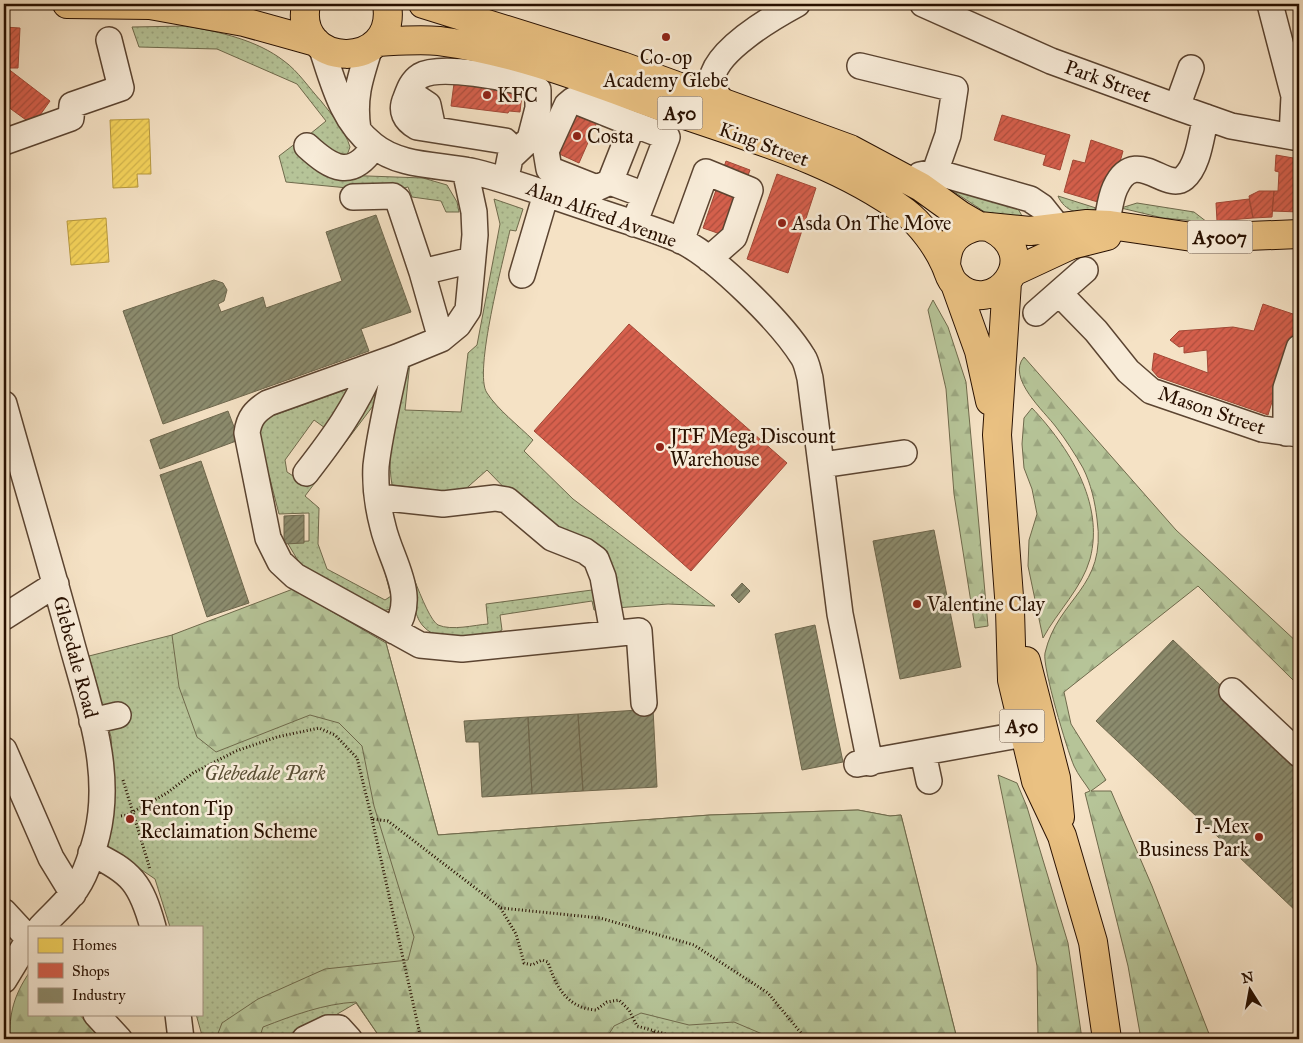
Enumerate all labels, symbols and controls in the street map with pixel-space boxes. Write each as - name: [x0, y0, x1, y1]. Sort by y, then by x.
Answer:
- marker: Co-op Academy Glebe: [660, 31, 672, 43]
- place label: Co-op Academy Glebe: [602, 45, 729, 92]
- street label: Park Street: [1062, 54, 1154, 108]
- place label: KFC: [497, 83, 538, 107]
- marker: KFC: [481, 89, 493, 101]
- road number: A50: [658, 96, 702, 130]
- street label: King Street: [715, 117, 812, 172]
- place label: Costa: [587, 124, 634, 148]
- marker: Costa: [571, 130, 583, 142]
- street label: Alan Alfred Avenue: [523, 175, 680, 252]
- place label: Asda On The Move: [791, 211, 951, 235]
- marker: Asda On The Move: [776, 217, 788, 229]
- road number: A5007: [1188, 220, 1252, 253]
- street label: Mason Street: [1155, 381, 1269, 439]
- place label: JTF Mega Discount Warehouse: [668, 424, 836, 471]
- marker: JTF Mega Discount Warehouse: [654, 441, 666, 453]
- place label: Valentine Clay: [926, 592, 1045, 616]
- street label: Glebedale Road: [48, 593, 104, 721]
- marker: Valentine Clay: [911, 598, 923, 610]
- road number: A50: [1000, 709, 1044, 742]
- park label: Glebedale Park: [204, 761, 326, 785]
- place label: Fenton Tip Reclaimation Scheme: [140, 796, 318, 843]
- marker: Fenton Tip Reclaimation Scheme: [124, 813, 136, 825]
- place label: I-Mex Business Park: [1138, 814, 1250, 861]
- marker: I-Mex Business Park: [1253, 831, 1265, 843]
- legend: [28, 926, 202, 1016]
- text: Homes: [72, 936, 117, 954]
- text: Shops: [72, 962, 110, 980]
- north arrow: [1226, 966, 1276, 1016]
- text: N: [1240, 968, 1255, 987]
- text: Industry: [72, 986, 126, 1004]

